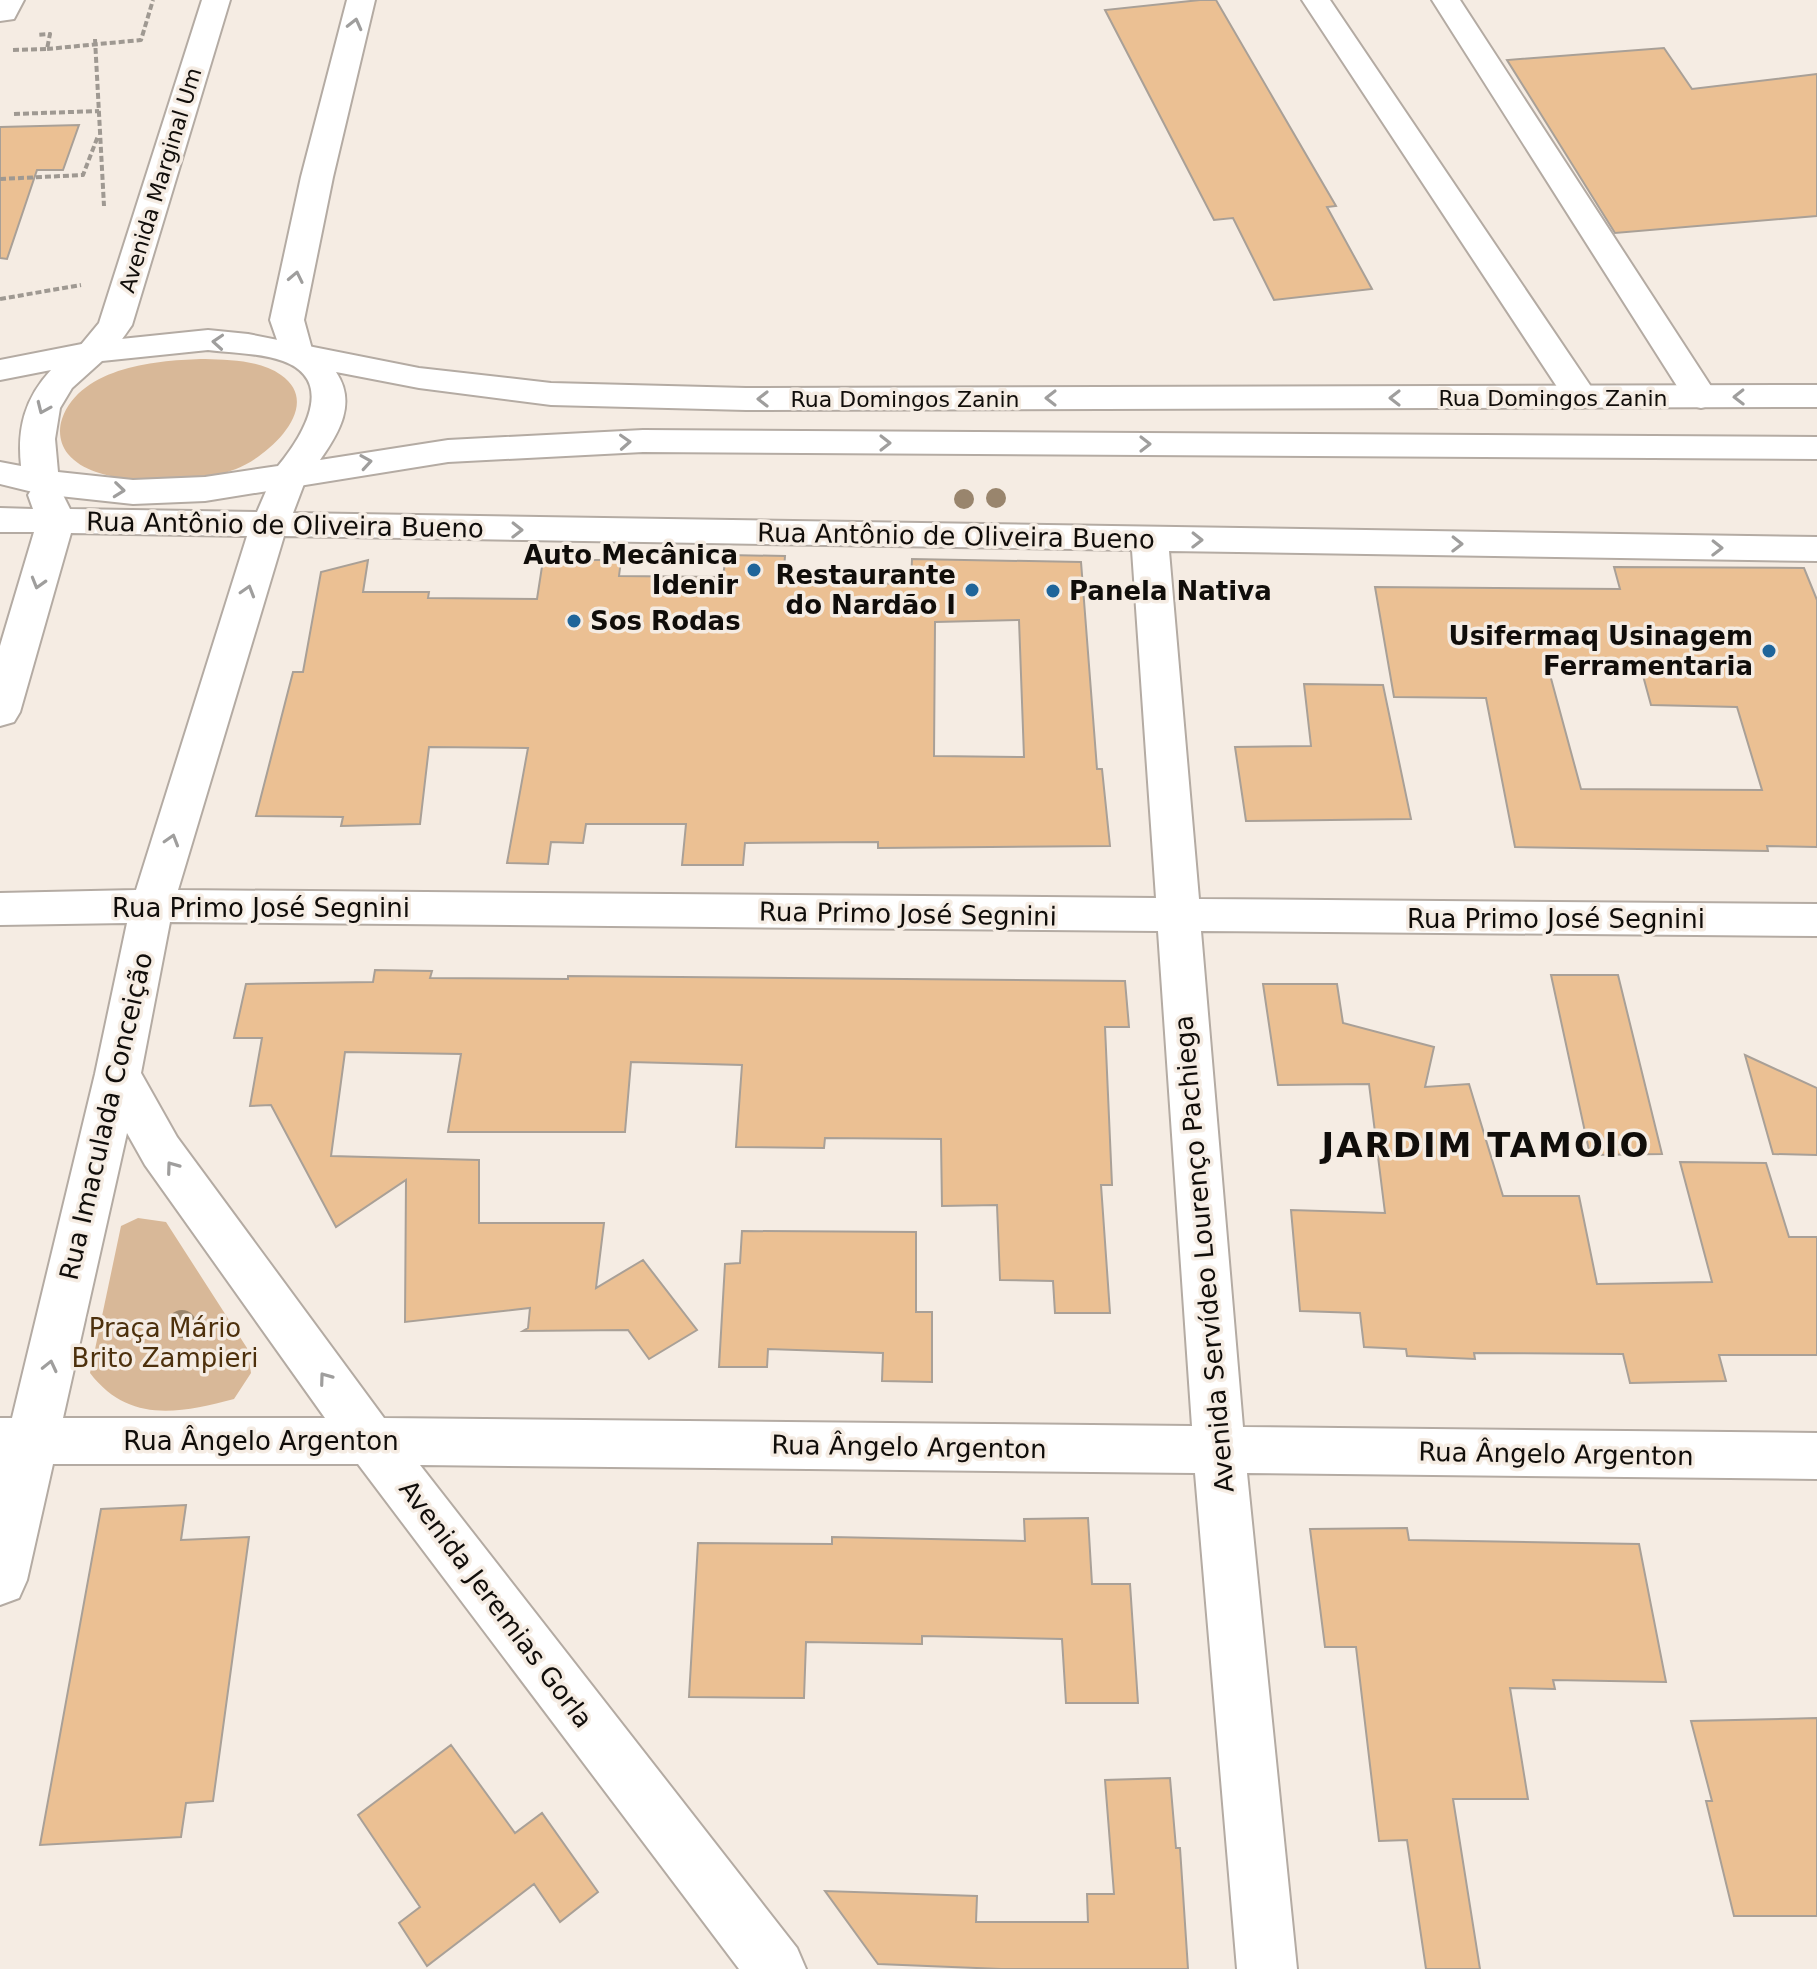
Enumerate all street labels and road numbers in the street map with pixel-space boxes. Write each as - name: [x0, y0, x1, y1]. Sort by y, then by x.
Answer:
- street label: Avenida Marginal Um: [114, 65, 207, 296]
- street label: Rua Domingos Zanin: [1438, 386, 1668, 411]
- street label: Rua Domingos Zanin: [790, 387, 1020, 412]
- street label: Rua Antônio de Oliveira Bueno: [86, 507, 484, 543]
- street label: Rua Antônio de Oliveira Bueno: [757, 518, 1155, 554]
- street label: Rua Primo José Segnini: [112, 893, 410, 923]
- street label: Rua Primo José Segnini: [759, 896, 1057, 932]
- street label: Rua Primo José Segnini: [1407, 904, 1705, 934]
- street label: Rua Imaculada Conceição: [54, 949, 158, 1283]
- street label: Avenida Servídeo Lourenço Pachiega: [1168, 1014, 1240, 1494]
- street label: Rua Ângelo Argenton: [123, 1425, 399, 1456]
- street label: Rua Ângelo Argenton: [771, 1429, 1047, 1464]
- street label: Rua Ângelo Argenton: [1418, 1436, 1694, 1471]
- street label: Avenida Jeremias Gorla: [393, 1474, 599, 1734]

